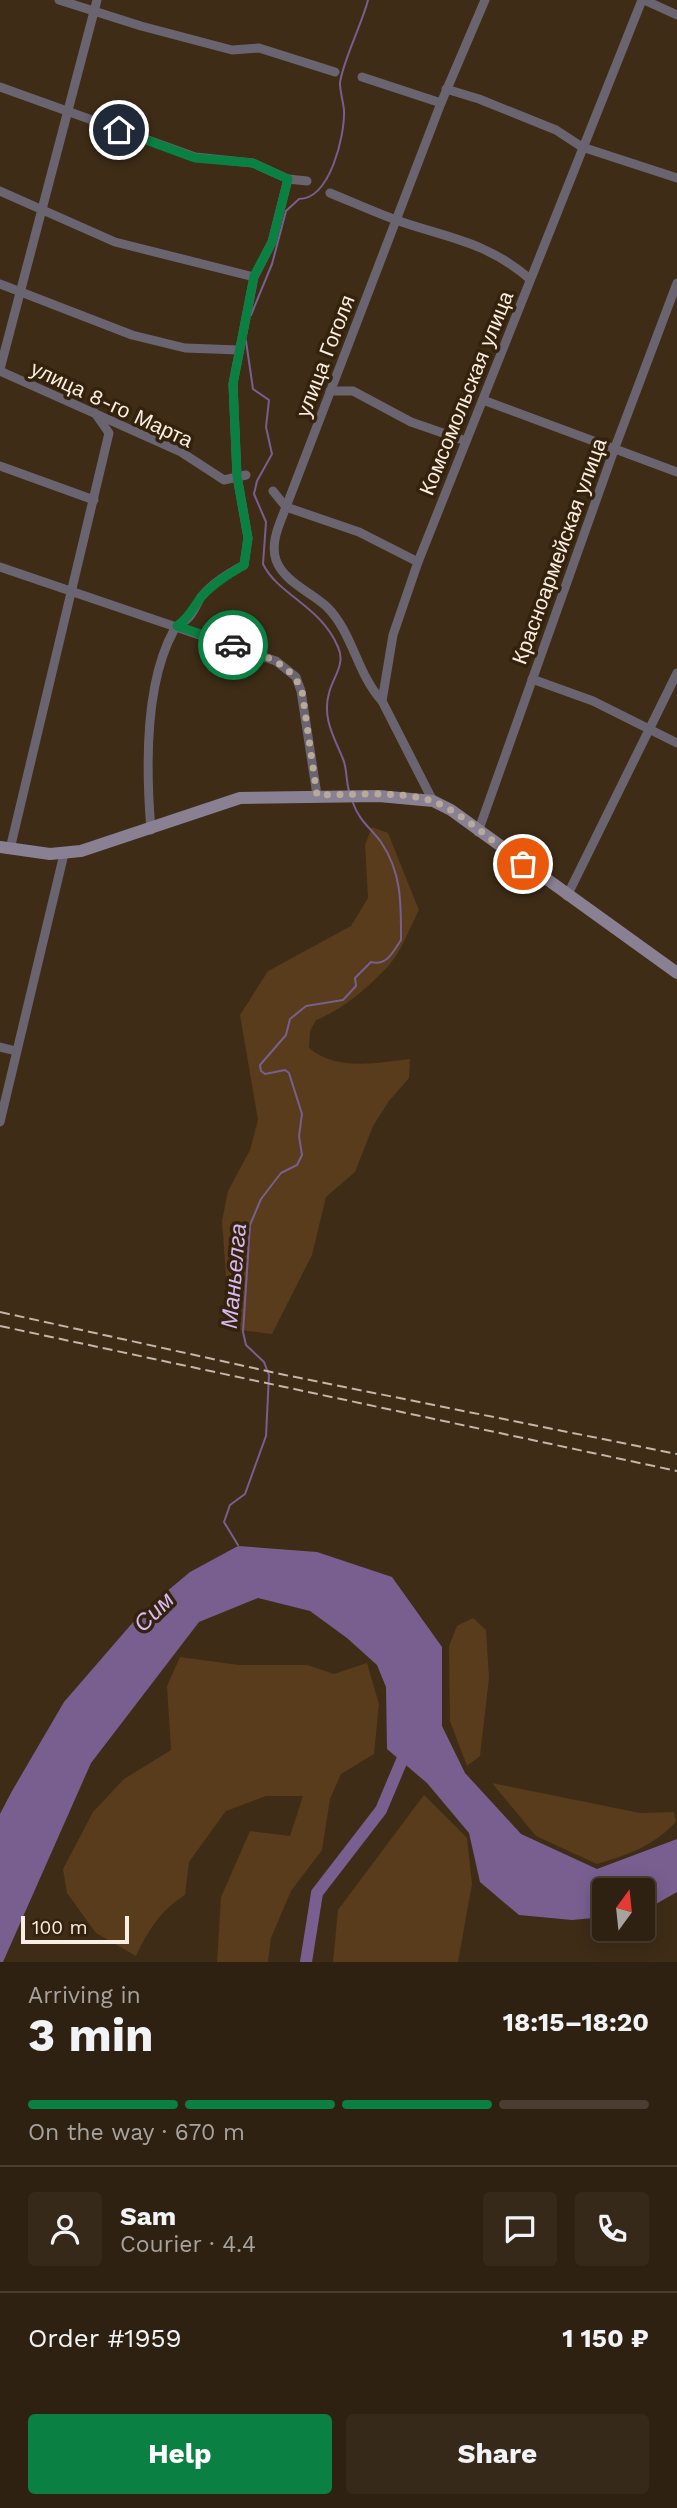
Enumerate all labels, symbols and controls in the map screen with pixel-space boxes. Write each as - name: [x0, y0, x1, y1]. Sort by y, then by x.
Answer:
- pin: [89, 100, 149, 160]
- icon: home: [100, 111, 138, 149]
- street label: Комсомольская улица: [414, 287, 518, 499]
- street label: улица Гоголя: [290, 292, 360, 420]
- street label: улица 8-го Марта: [27, 355, 197, 453]
- street label: Красноармейская улица: [506, 434, 612, 667]
- courier: [198, 610, 268, 680]
- icon: car: [214, 626, 252, 664]
- pin: [493, 834, 553, 894]
- icon: bag: [504, 845, 542, 883]
- water label: Маньелга: [216, 1222, 252, 1330]
- water label: Сим: [128, 1586, 180, 1638]
- north arrow: [592, 1878, 654, 1941]
- map controls: [592, 1878, 655, 1941]
- scale bar: [21, 1913, 130, 1945]
- text: 100 m: [32, 1916, 88, 1939]
- text: Arriving in: [28, 1982, 141, 2009]
- text: 18:15–18:20: [503, 2007, 649, 2037]
- text: 3 min: [28, 2008, 154, 2062]
- text: On the way · 670 m: [28, 2119, 245, 2146]
- button: person: [28, 2192, 102, 2266]
- button: chat: [483, 2192, 557, 2266]
- button: phone: [575, 2192, 649, 2266]
- text: Sam: [120, 2201, 176, 2231]
- text: Courier · 4.4: [120, 2231, 256, 2258]
- text: Order #1959: [28, 2323, 182, 2353]
- text: 1 150 ₽: [562, 2323, 649, 2353]
- button: Help: [28, 2414, 332, 2494]
- button: Share: [346, 2414, 649, 2494]

